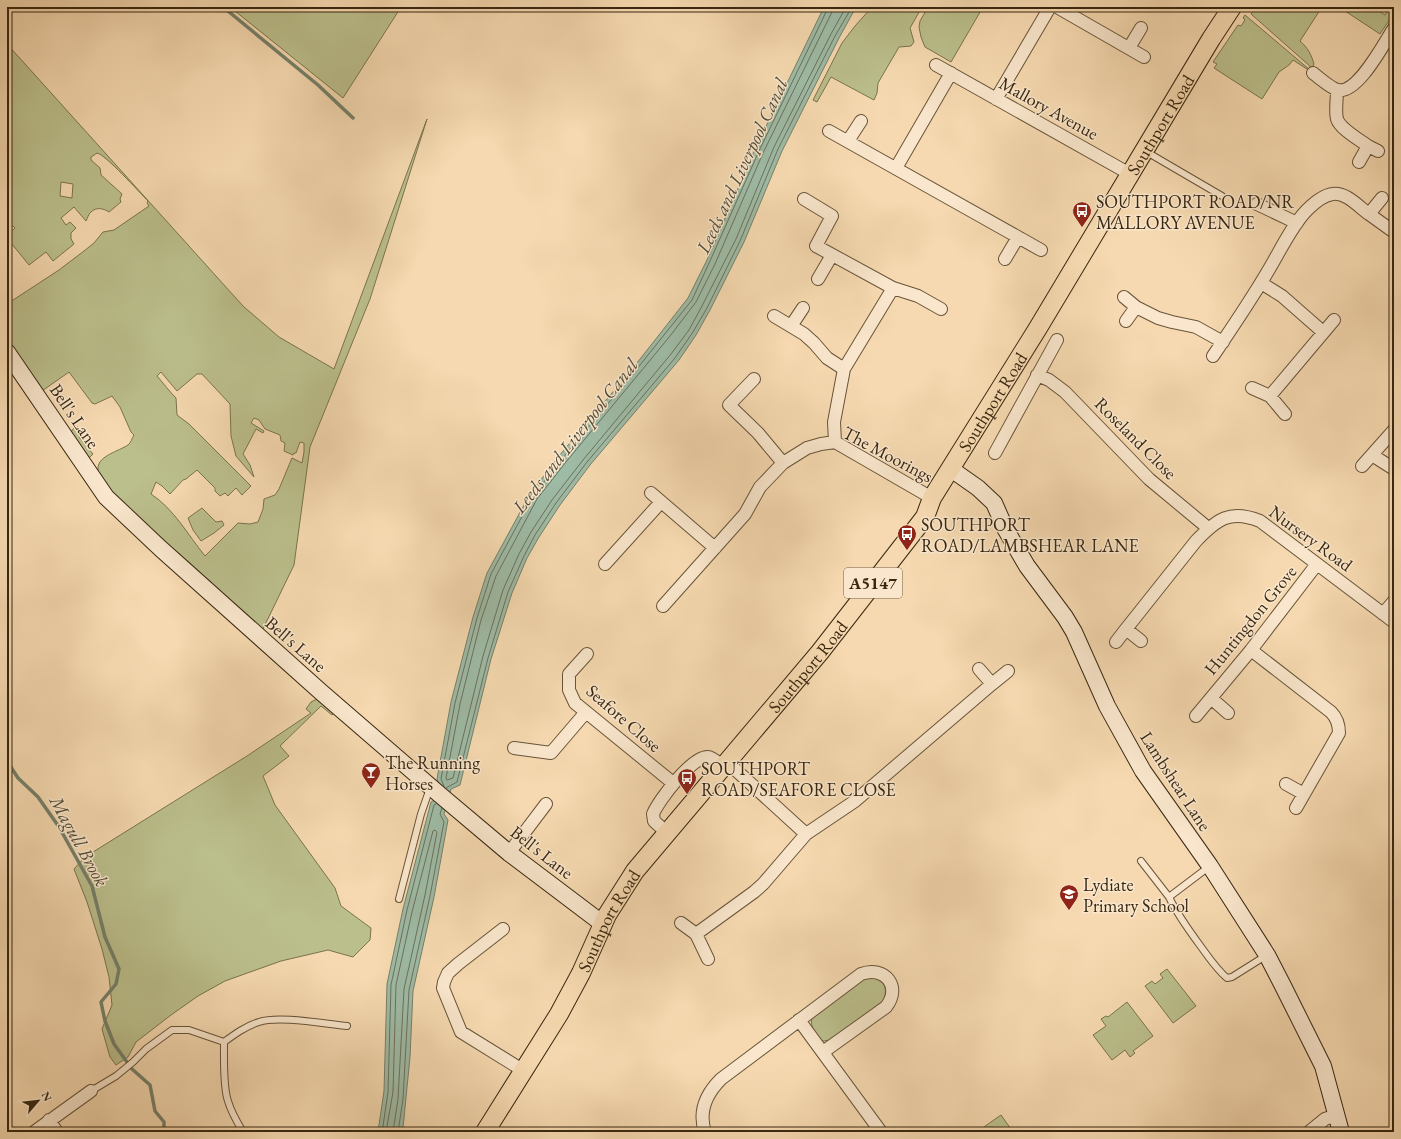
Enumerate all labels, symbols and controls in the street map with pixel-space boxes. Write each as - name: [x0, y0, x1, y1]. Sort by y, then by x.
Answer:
- street label: Southport Road: [1121, 69, 1199, 179]
- street label: Mallory Avenue: [995, 71, 1103, 145]
- water label: Leeds and Liverpool Canal: [690, 74, 794, 259]
- place label: SOUTHPORT ROAD/NR MALLORY AVENUE: [1096, 190, 1294, 234]
- bus stop icon: SOUTHPORT ROAD/NR MALLORY AVENUE: [1071, 200, 1093, 228]
- street label: Southport Road: [952, 347, 1032, 456]
- water label: Leeds and Liverpool Canal: [506, 353, 644, 520]
- street label: Bell's Lane: [45, 379, 105, 453]
- street label: Roseland Close: [1090, 392, 1182, 484]
- street label: The Moorings: [839, 421, 937, 488]
- street label: Nursery Road: [1265, 500, 1358, 577]
- place label: SOUTHPORT ROAD/LAMBSHEAR LANE: [921, 513, 1139, 557]
- bus stop icon: SOUTHPORT ROAD/LAMBSHEAR LANE: [896, 523, 918, 551]
- street label: Huntingdon Grove: [1199, 561, 1301, 679]
- road number: A5147: [844, 568, 902, 598]
- street label: Bell's Lane: [261, 611, 331, 677]
- street label: Southport Road: [762, 615, 853, 717]
- street label: Seafore Close: [582, 679, 666, 757]
- street label: Lambshear Lane: [1135, 727, 1217, 835]
- place label: The Running Horses: [385, 751, 480, 795]
- place label: SOUTHPORT ROAD/SEAFORE CLOSE: [701, 757, 896, 801]
- bar icon: The Running Horses: [360, 761, 382, 789]
- bus stop icon: SOUTHPORT ROAD/SEAFORE CLOSE: [676, 767, 698, 795]
- water label: Magull Brook: [43, 790, 114, 891]
- street label: Bell's Lane: [506, 820, 578, 884]
- street label: Southport Road: [572, 864, 645, 975]
- place label: Lydiate Primary School: [1083, 873, 1189, 917]
- school or university icon: Lydiate Primary School: [1058, 883, 1080, 911]
- north arrow: [18, 1081, 58, 1121]
- text: N: [39, 1089, 55, 1104]

